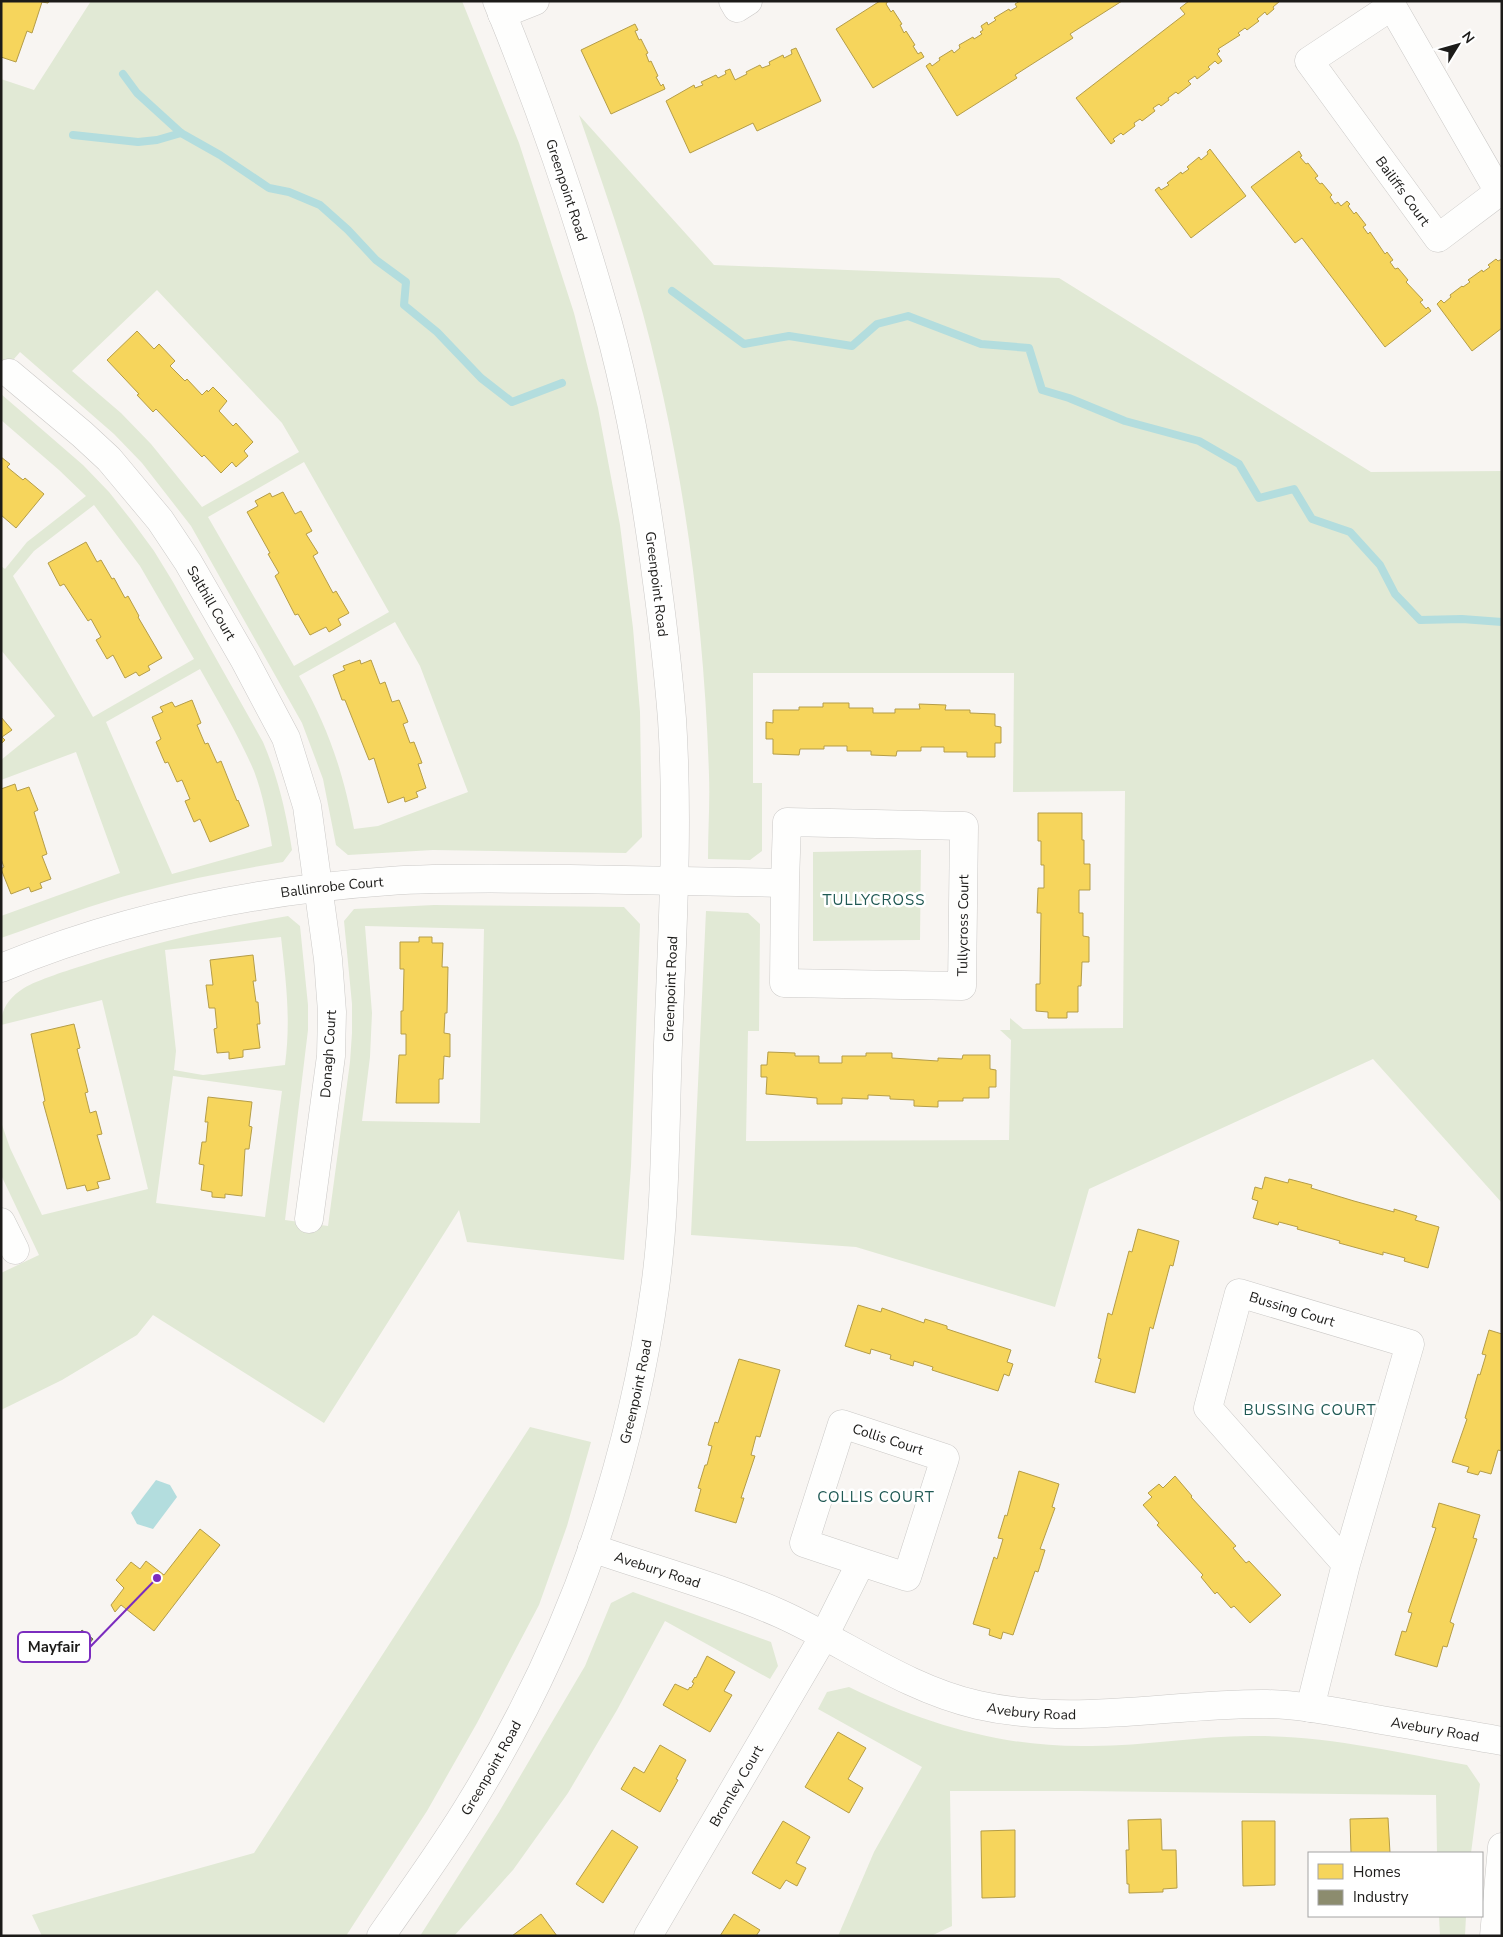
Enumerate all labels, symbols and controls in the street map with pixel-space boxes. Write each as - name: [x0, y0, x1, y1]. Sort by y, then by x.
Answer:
- north arrow: [1433, 20, 1483, 70]
- text: N: [1457, 28, 1479, 47]
- street label: Greenpoint Road: [541, 137, 592, 244]
- street label: Bailiffs Court: [1371, 153, 1434, 230]
- street label: Greenpoint Road: [641, 530, 672, 638]
- street label: Salthill Court: [182, 562, 240, 644]
- street label: Ballinrobe Court: [279, 872, 384, 902]
- street label: Tullycross Court: [953, 874, 973, 976]
- district label: TULLYCROSS: [823, 890, 925, 910]
- street label: Greenpoint Road: [659, 935, 682, 1042]
- street label: Donagh Court: [316, 1009, 341, 1099]
- street label: Bussing Court: [1247, 1287, 1337, 1332]
- street label: Greenpoint Road: [615, 1338, 657, 1446]
- district label: BUSSING COURT: [1243, 1400, 1377, 1420]
- street label: Collis Court: [850, 1419, 926, 1460]
- district label: COLLIS COURT: [817, 1487, 935, 1507]
- street label: Avebury Road: [612, 1547, 703, 1593]
- callout: Mayfair: [18, 1632, 90, 1662]
- text: Mayfair: [28, 1637, 80, 1657]
- street label: Avebury Road: [985, 1698, 1076, 1724]
- street label: Avebury Road: [1389, 1713, 1481, 1747]
- street label: Greenpoint Road: [457, 1717, 526, 1819]
- street label: Bromley Court: [705, 1742, 768, 1830]
- legend: [1308, 1852, 1483, 1917]
- text: Homes: [1353, 1862, 1401, 1882]
- text: Industry: [1353, 1887, 1409, 1907]

